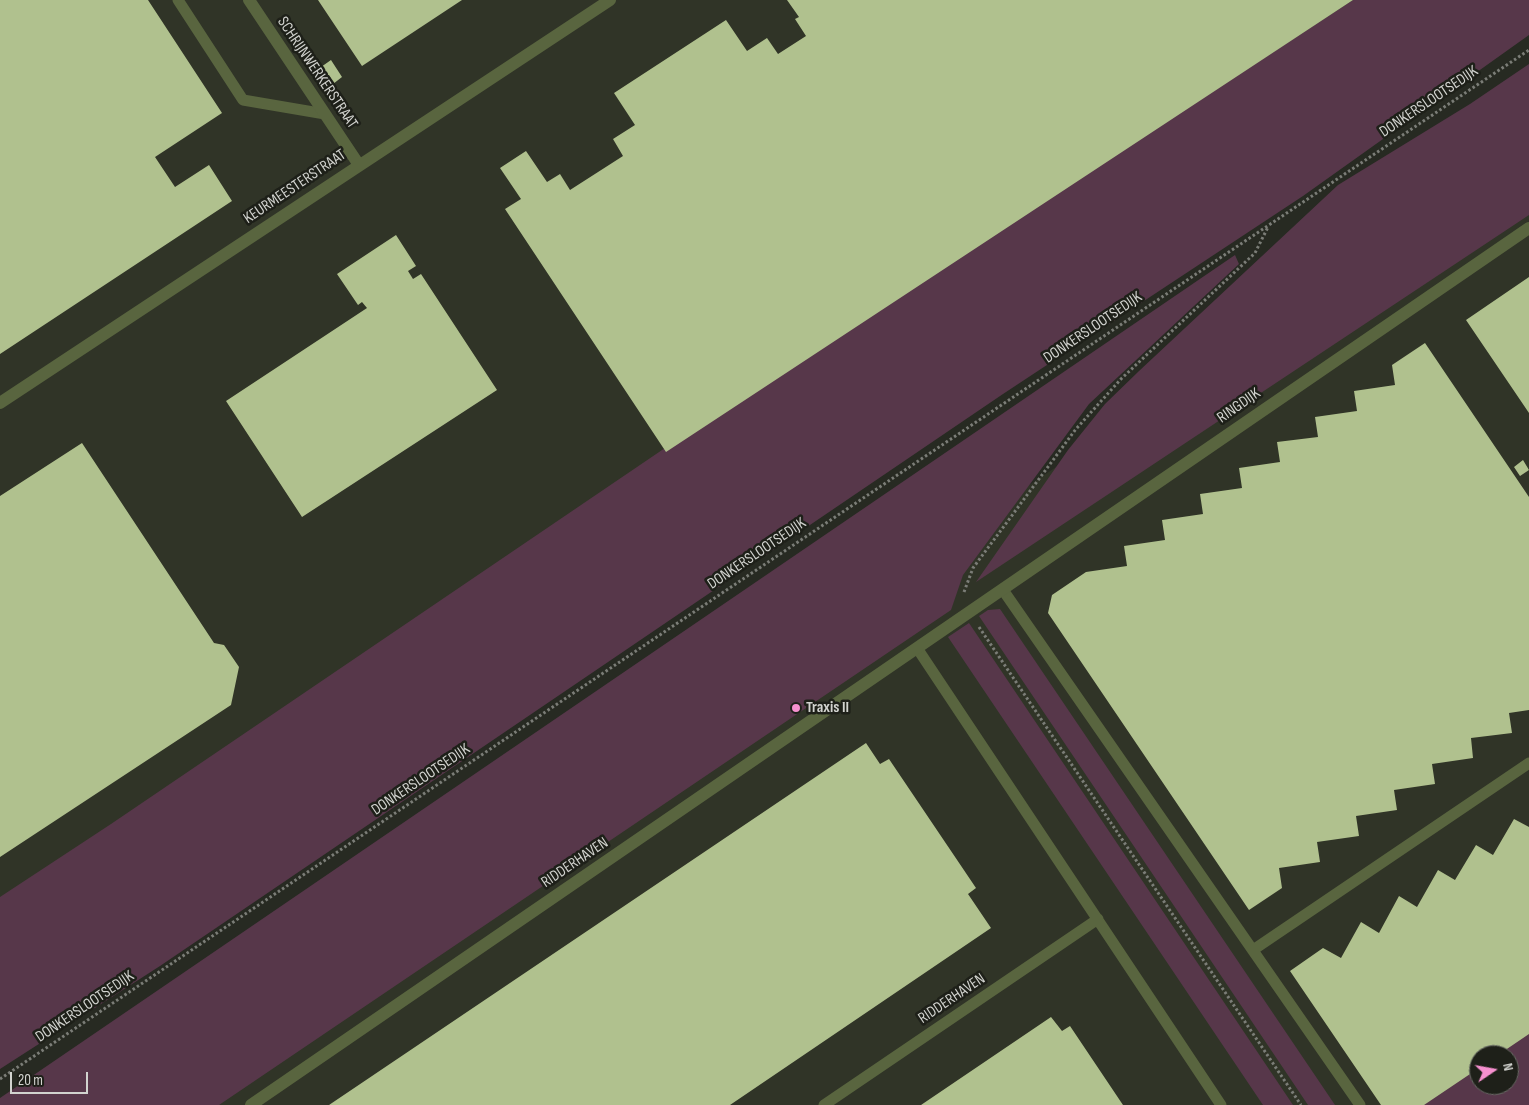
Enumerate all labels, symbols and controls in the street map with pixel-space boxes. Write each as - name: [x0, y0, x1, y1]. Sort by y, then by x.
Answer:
- street label: SCHRIJNWERKERSTRAAT: [273, 13, 361, 133]
- street label: DONKERSLOOTSEDIJK: [1376, 62, 1482, 142]
- street label: KEURMEESTERSTRAAT: [240, 146, 350, 228]
- street label: DONKERSLOOTSEDIJK: [1040, 288, 1146, 368]
- street label: RINGDIJK: [1214, 384, 1264, 428]
- street label: DONKERSLOOTSEDIJK: [704, 514, 810, 594]
- place label: Traxis II: [806, 698, 849, 718]
- marker: Traxis II: [790, 702, 802, 714]
- street label: DONKERSLOOTSEDIJK: [368, 740, 474, 820]
- street label: RIDDERHAVEN: [538, 834, 612, 892]
- street label: DONKERSLOOTSEDIJK: [32, 967, 138, 1047]
- street label: RIDDERHAVEN: [915, 970, 989, 1028]
- north arrow: [1469, 1045, 1519, 1095]
- scale bar: [12, 1062, 90, 1094]
- text: N: [1499, 1062, 1517, 1072]
- text: 20 m: [18, 1071, 43, 1090]

